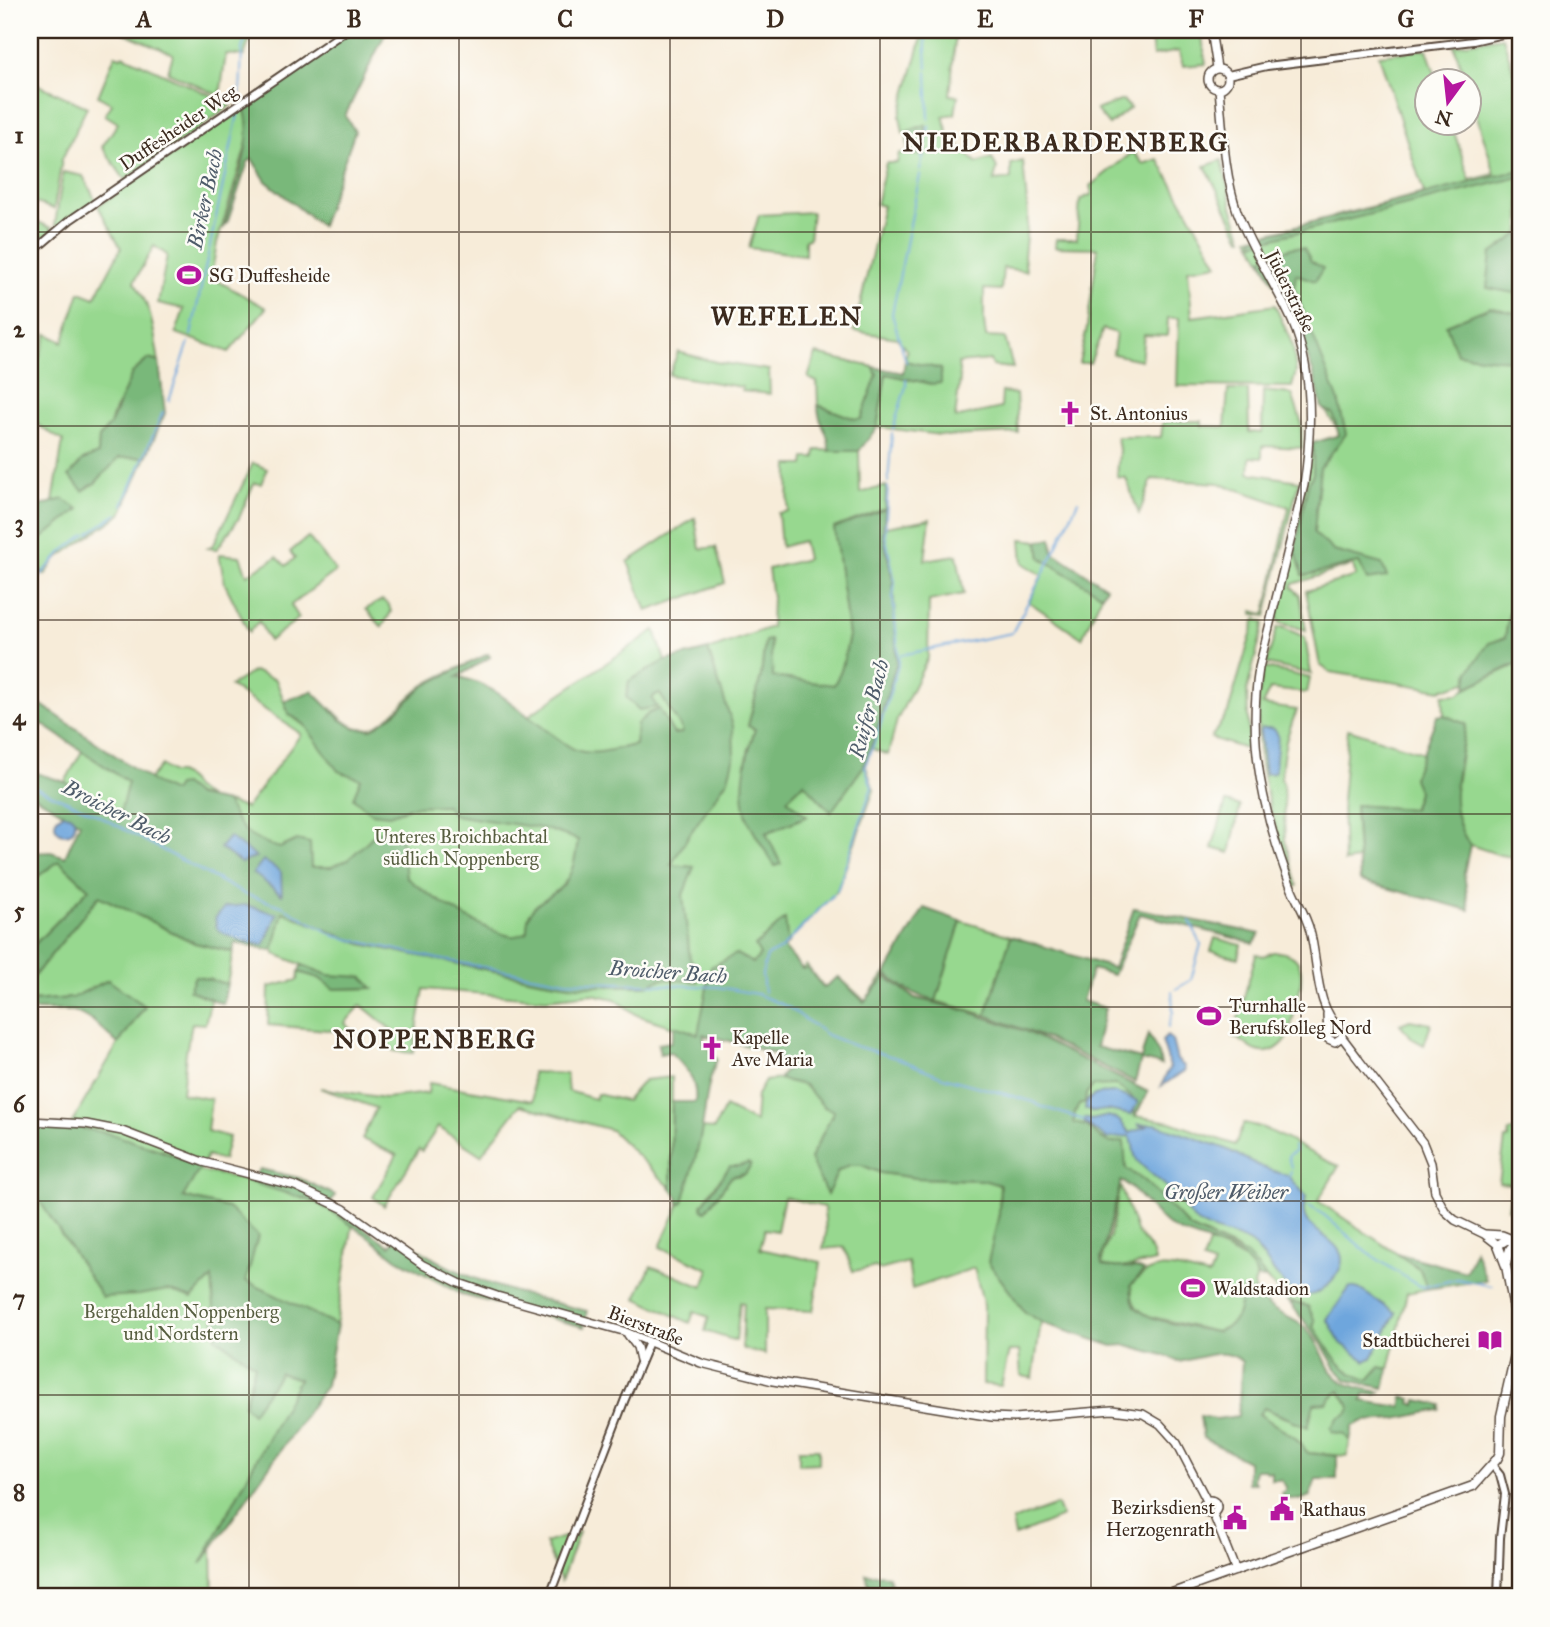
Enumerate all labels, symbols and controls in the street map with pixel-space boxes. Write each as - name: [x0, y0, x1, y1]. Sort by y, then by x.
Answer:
- text: A: [134, 5, 152, 33]
- text: B: [346, 5, 362, 33]
- text: C: [557, 5, 573, 33]
- text: D: [766, 5, 784, 33]
- text: E: [977, 5, 994, 33]
- text: F: [1188, 5, 1204, 33]
- text: G: [1398, 5, 1415, 33]
- north arrow: [1414, 66, 1484, 136]
- street label: Duffesheider Weg: [115, 79, 242, 176]
- text: N: [1433, 105, 1454, 131]
- text: 1: [14, 121, 24, 149]
- district label: NIEDERBARDENBERG: [902, 126, 1230, 158]
- water label: Birker Bach: [182, 147, 228, 252]
- street label: Jüderstraße: [1259, 245, 1320, 337]
- sports icon: SG Duffesheide: [175, 261, 203, 289]
- place label: SG Duffesheide: [209, 264, 330, 287]
- district label: WEFELEN: [711, 300, 863, 332]
- text: 2: [13, 315, 25, 343]
- church icon: St. Antonius: [1056, 399, 1084, 427]
- place label: St. Antonius: [1090, 402, 1188, 425]
- text: 3: [14, 509, 24, 538]
- water label: Ruifer Bach: [843, 657, 895, 762]
- text: 4: [13, 703, 27, 731]
- water label: Broicher Bach: [58, 773, 175, 850]
- park label: Unteres Broichbachtal südlich Noppenberg: [374, 825, 549, 871]
- text: 5: [14, 896, 25, 924]
- water label: Broicher Bach: [607, 955, 728, 989]
- place label: Turnhalle Berufskolleg Nord: [1229, 994, 1372, 1040]
- sports icon: Turnhalle Berufskolleg Nord: [1195, 1002, 1223, 1030]
- district label: NOPPENBERG: [333, 1023, 537, 1055]
- place label: Kapelle Ave Maria: [731, 1026, 814, 1071]
- church icon: Kapelle Ave Maria: [698, 1034, 726, 1062]
- text: 6: [13, 1090, 26, 1118]
- water label: Großer Weiher: [1164, 1179, 1289, 1205]
- sports icon: Waldstadion: [1179, 1274, 1207, 1302]
- place label: Waldstadion: [1213, 1277, 1309, 1300]
- text: 7: [13, 1284, 25, 1312]
- park label: Bergehalden Noppenberg und Nordstern: [83, 1300, 279, 1345]
- street label: Bierstraße: [605, 1301, 687, 1350]
- library icon: Stadtbücherei: [1476, 1326, 1504, 1354]
- place label: Stadtbücherei: [1362, 1329, 1470, 1352]
- text: 8: [13, 1478, 25, 1506]
- public building icon: Rathaus: [1268, 1495, 1296, 1523]
- place label: Bezirksdienst Herzogenrath: [1106, 1496, 1215, 1542]
- place label: Rathaus: [1302, 1498, 1366, 1521]
- public building icon: Bezirksdienst Herzogenrath: [1221, 1504, 1249, 1532]

